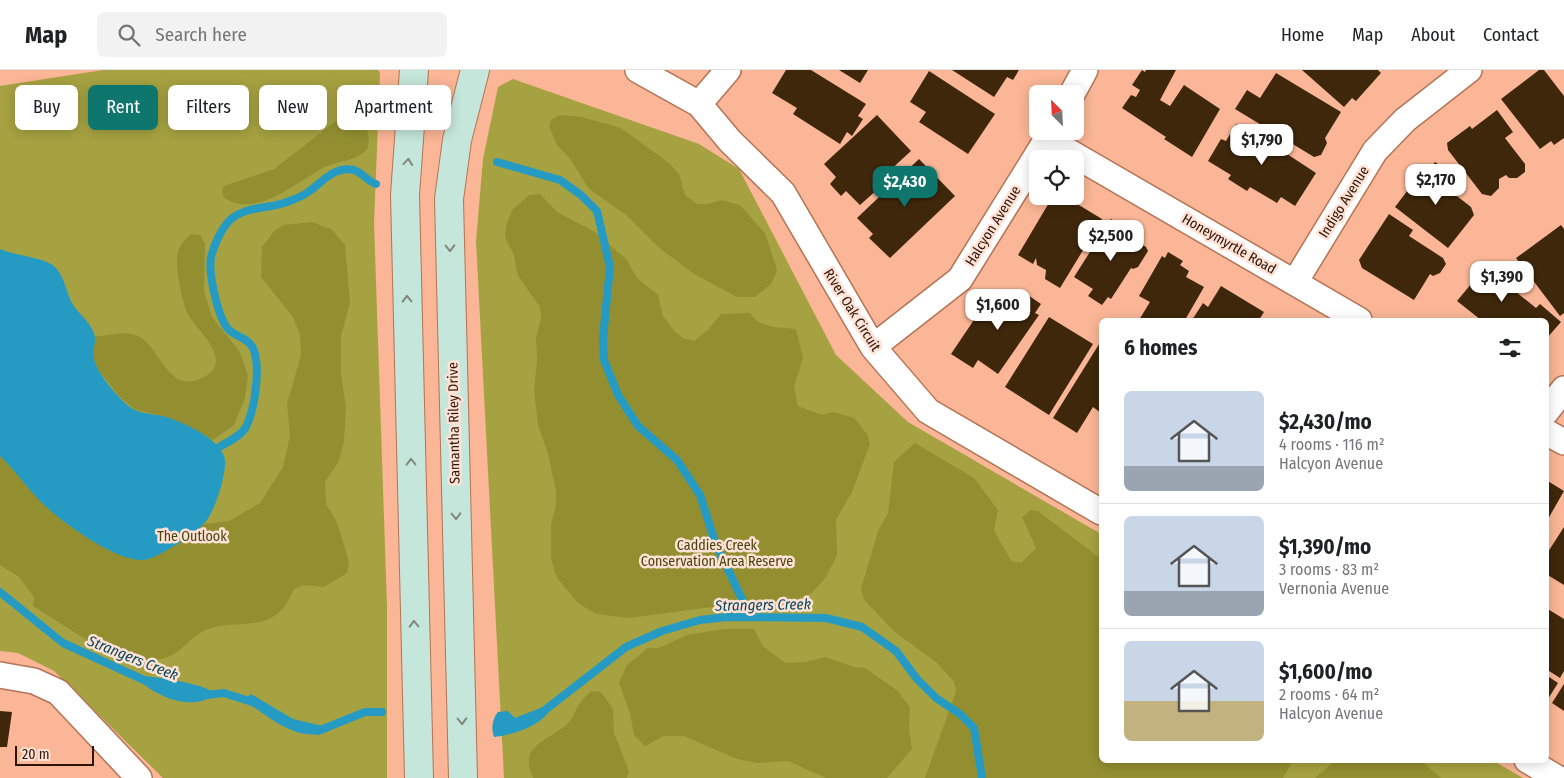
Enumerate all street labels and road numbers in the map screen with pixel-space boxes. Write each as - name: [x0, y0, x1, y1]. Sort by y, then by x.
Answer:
- street label: Indigo Avenue: [1315, 163, 1373, 241]
- street label: Halcyon Avenue: [962, 183, 1024, 269]
- street label: Honeymyrtle Road: [1179, 210, 1279, 278]
- street label: River Oak Circuit: [820, 266, 884, 355]
- street label: Samantha Riley Drive: [444, 362, 464, 484]

